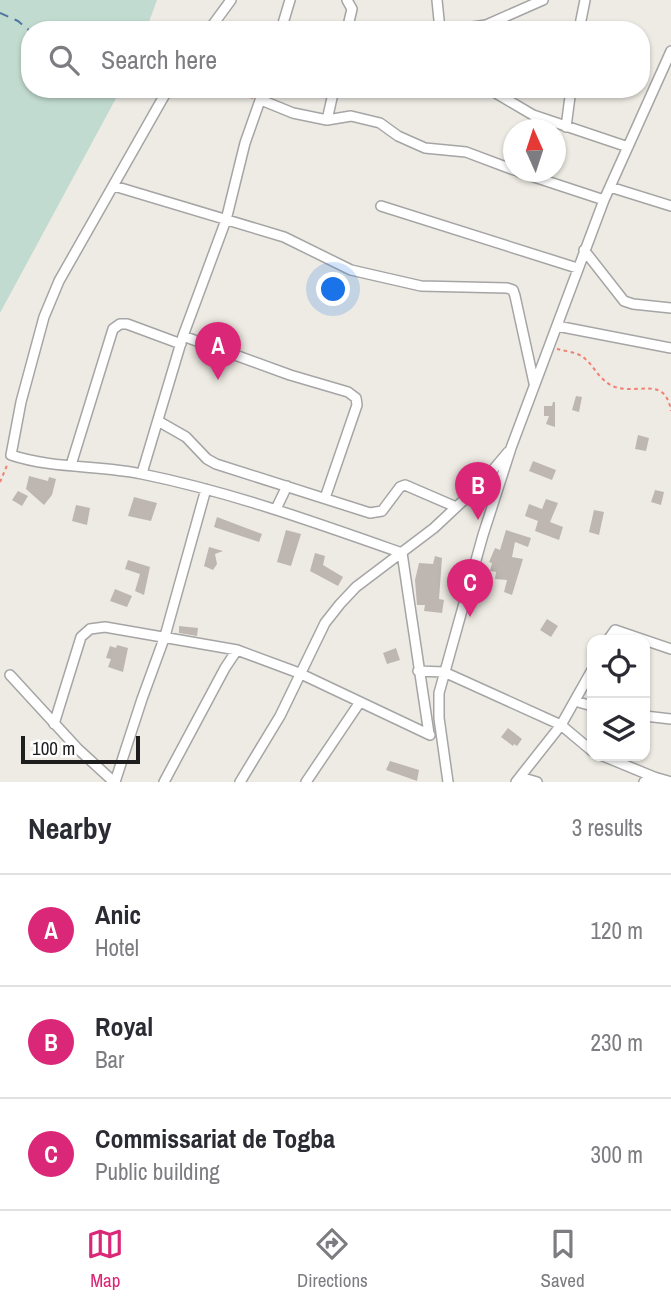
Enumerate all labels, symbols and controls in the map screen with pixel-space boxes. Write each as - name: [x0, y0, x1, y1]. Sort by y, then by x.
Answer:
- search box: [21, 21, 650, 98]
- icon: search: [45, 41, 83, 79]
- text: Search here: [101, 42, 217, 77]
- north arrow: [503, 119, 566, 182]
- your location: [316, 272, 350, 306]
- pin: A: [195, 322, 241, 380]
- pin: B: [455, 462, 501, 520]
- pin: C: [447, 559, 493, 617]
- map controls: [587, 635, 650, 761]
- button: locate: [587, 635, 650, 698]
- button: layers: [587, 698, 650, 761]
- scale bar: [21, 733, 140, 765]
- text: 100 m: [32, 735, 75, 761]
- text: Nearby: [28, 808, 111, 848]
- text: 3 results: [572, 812, 643, 843]
- text: Anic: [95, 897, 141, 932]
- text: A: [44, 915, 58, 946]
- text: 120 m: [591, 915, 643, 946]
- text: Hotel: [95, 932, 139, 963]
- text: Royal: [95, 1009, 153, 1044]
- text: B: [44, 1027, 58, 1058]
- text: 230 m: [591, 1027, 643, 1058]
- text: Bar: [95, 1044, 124, 1075]
- text: Commissariat de Togba: [95, 1121, 335, 1156]
- text: C: [44, 1139, 58, 1170]
- text: 300 m: [591, 1139, 643, 1170]
- text: Public building: [95, 1156, 220, 1187]
- tab: Map: [86, 1225, 124, 1293]
- tab: Directions: [297, 1225, 368, 1293]
- tab: Saved: [541, 1225, 585, 1293]

